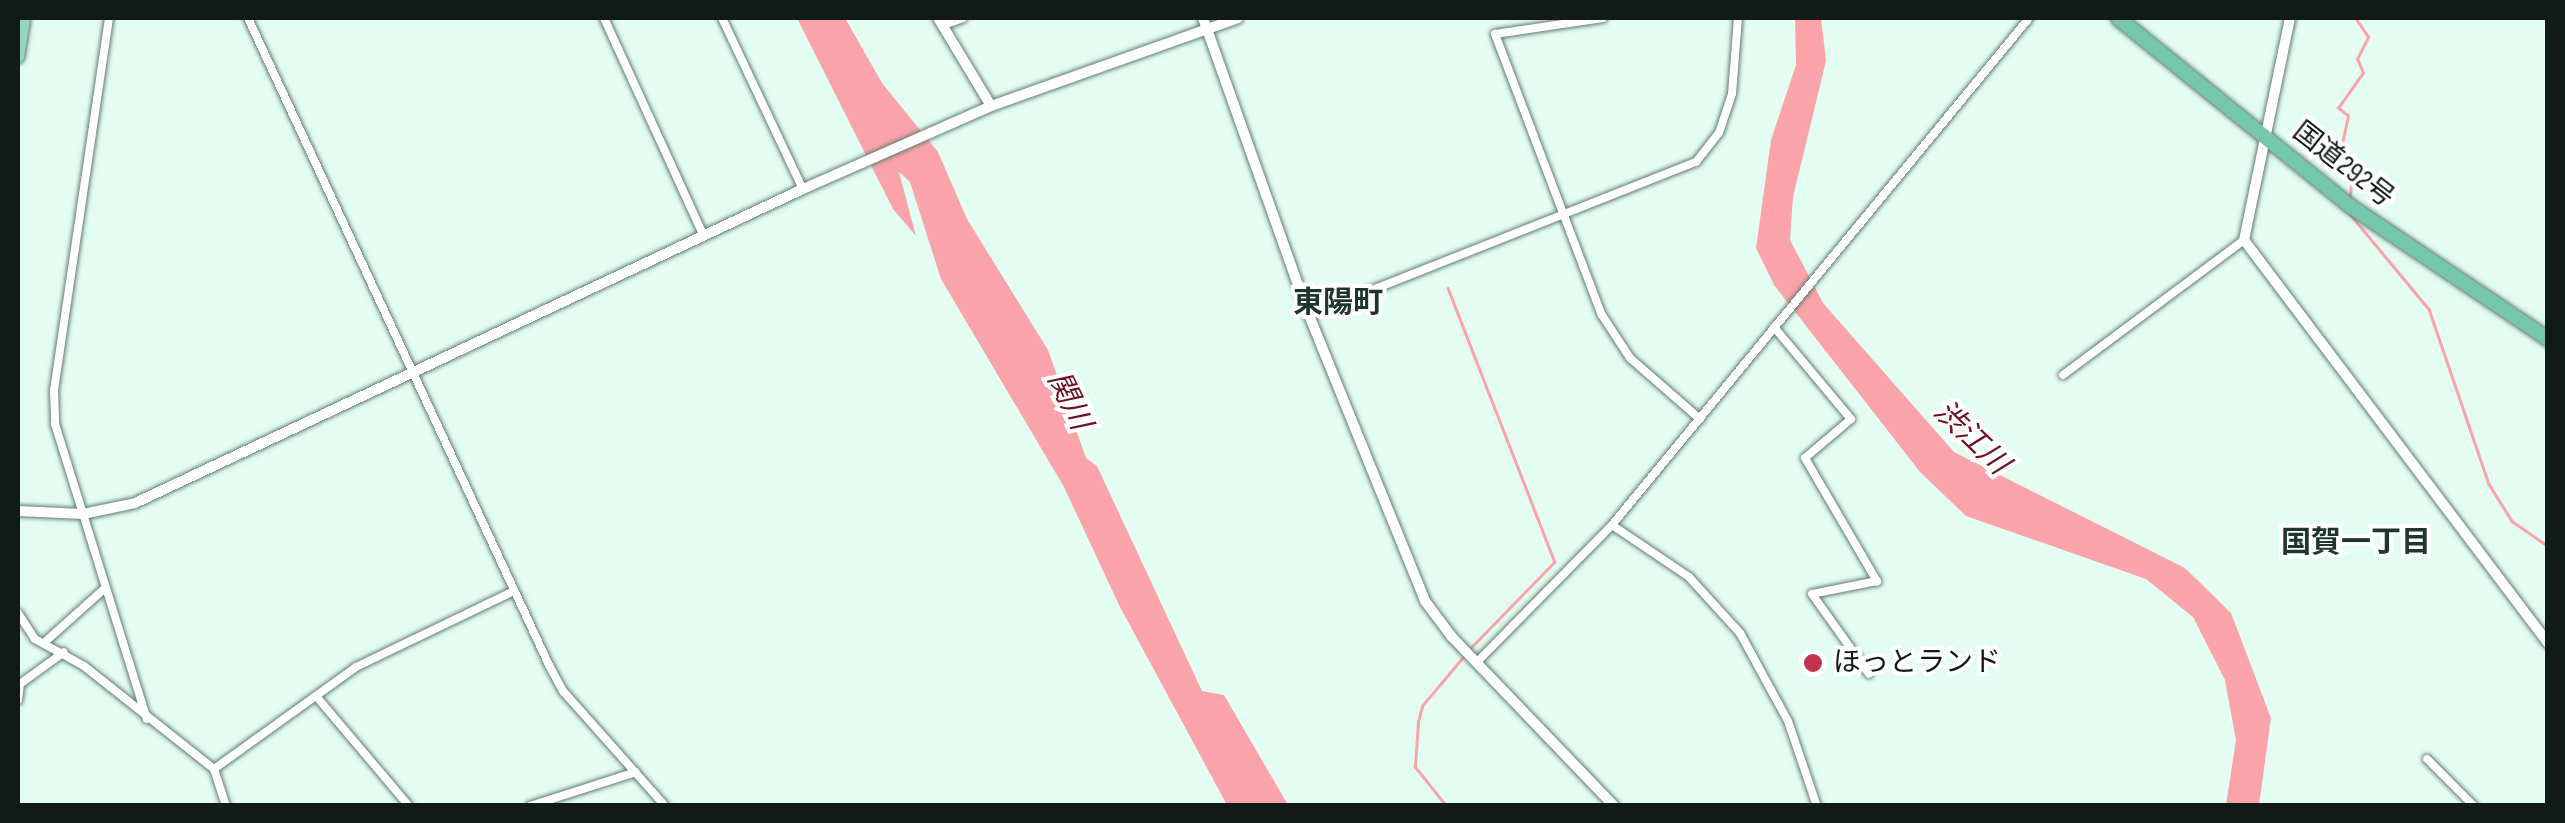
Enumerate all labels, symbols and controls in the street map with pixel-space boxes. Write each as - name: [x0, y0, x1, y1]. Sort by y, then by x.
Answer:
- street label: 国道292号: [2286, 115, 2400, 215]
- district label: 東陽町: [1293, 285, 1383, 321]
- water label: 関川: [1040, 366, 1098, 436]
- water label: 渋江川: [1926, 394, 2016, 482]
- district label: 国賀一丁目: [2281, 525, 2431, 561]
- place label: ほっとランド: [1833, 646, 2001, 680]
- marker: ほっとランド: [1802, 652, 1824, 674]

